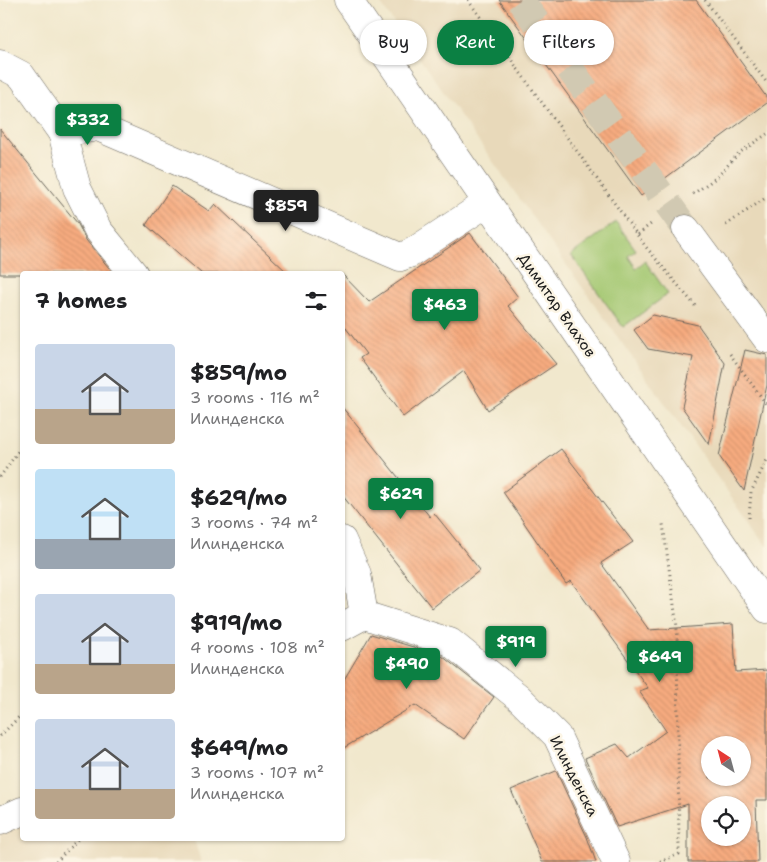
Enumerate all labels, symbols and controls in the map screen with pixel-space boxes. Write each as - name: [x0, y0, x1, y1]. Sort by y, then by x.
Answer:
- chip: Buy: [360, 20, 427, 65]
- chip: Rent: [437, 20, 514, 65]
- chip: Filters: [524, 20, 614, 65]
- pin: $332: [58, 104, 118, 146]
- text: $332: [66, 109, 110, 130]
- pin: $859: [256, 190, 316, 232]
- text: $859: [264, 195, 308, 216]
- street label: Димитар Влахов: [514, 249, 600, 361]
- text: 7 homes: [35, 287, 127, 315]
- icon: filters: [302, 287, 330, 315]
- pin: $463: [415, 288, 475, 331]
- text: $463: [423, 294, 467, 315]
- text: $859/mo: [190, 359, 287, 387]
- icon: home: [75, 364, 135, 424]
- text: 3 rooms · 116 m²: [190, 387, 320, 408]
- text: Илинденска: [190, 408, 284, 429]
- pin: $629: [371, 478, 431, 520]
- text: $629: [379, 483, 423, 504]
- text: $629/mo: [190, 484, 287, 512]
- icon: home: [75, 489, 135, 549]
- text: 3 rooms · 74 m²: [190, 512, 318, 533]
- text: Илинденска: [190, 533, 284, 554]
- text: $919/mo: [190, 609, 282, 637]
- icon: home: [75, 614, 135, 674]
- pin: $919: [486, 626, 546, 668]
- text: $919: [496, 631, 536, 652]
- text: 4 rooms · 108 m²: [190, 637, 325, 658]
- pin: $649: [630, 640, 690, 683]
- text: $649: [638, 646, 682, 667]
- pin: $490: [377, 648, 437, 690]
- text: $490: [385, 653, 429, 674]
- text: Илинденска: [190, 658, 284, 679]
- street label: Илинденска: [545, 732, 603, 821]
- text: $649/mo: [190, 734, 288, 762]
- north arrow: [701, 736, 751, 786]
- map controls: [701, 736, 751, 846]
- icon: home: [75, 739, 135, 799]
- text: 3 rooms · 107 m²: [190, 762, 324, 783]
- text: Илинденска: [190, 783, 284, 804]
- button: locate: [701, 796, 751, 846]

